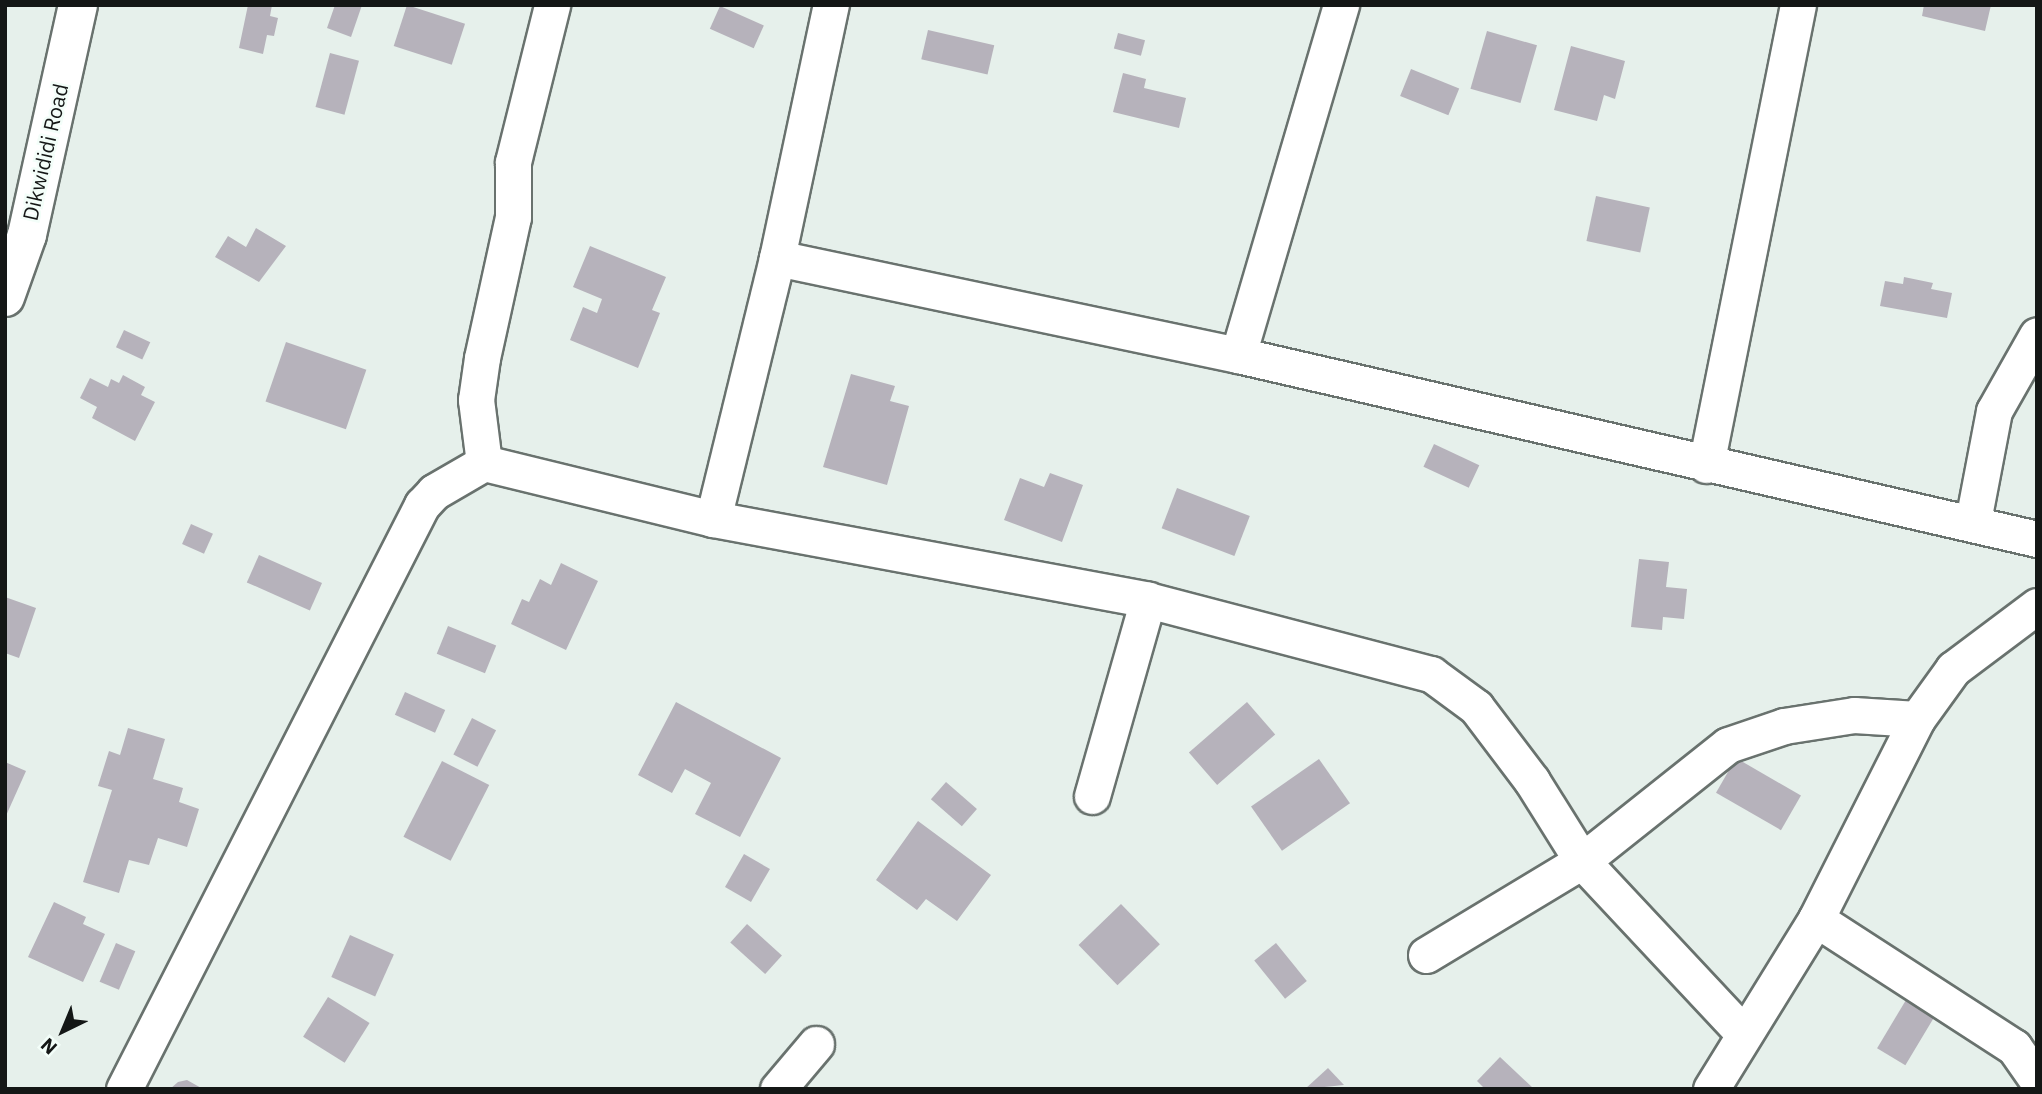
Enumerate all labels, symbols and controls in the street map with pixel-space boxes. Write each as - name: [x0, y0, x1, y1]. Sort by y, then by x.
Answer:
- street label: Dikwididi Road: [17, 81, 73, 223]
- north arrow: [28, 996, 98, 1066]
- text: N: [35, 1033, 62, 1060]

